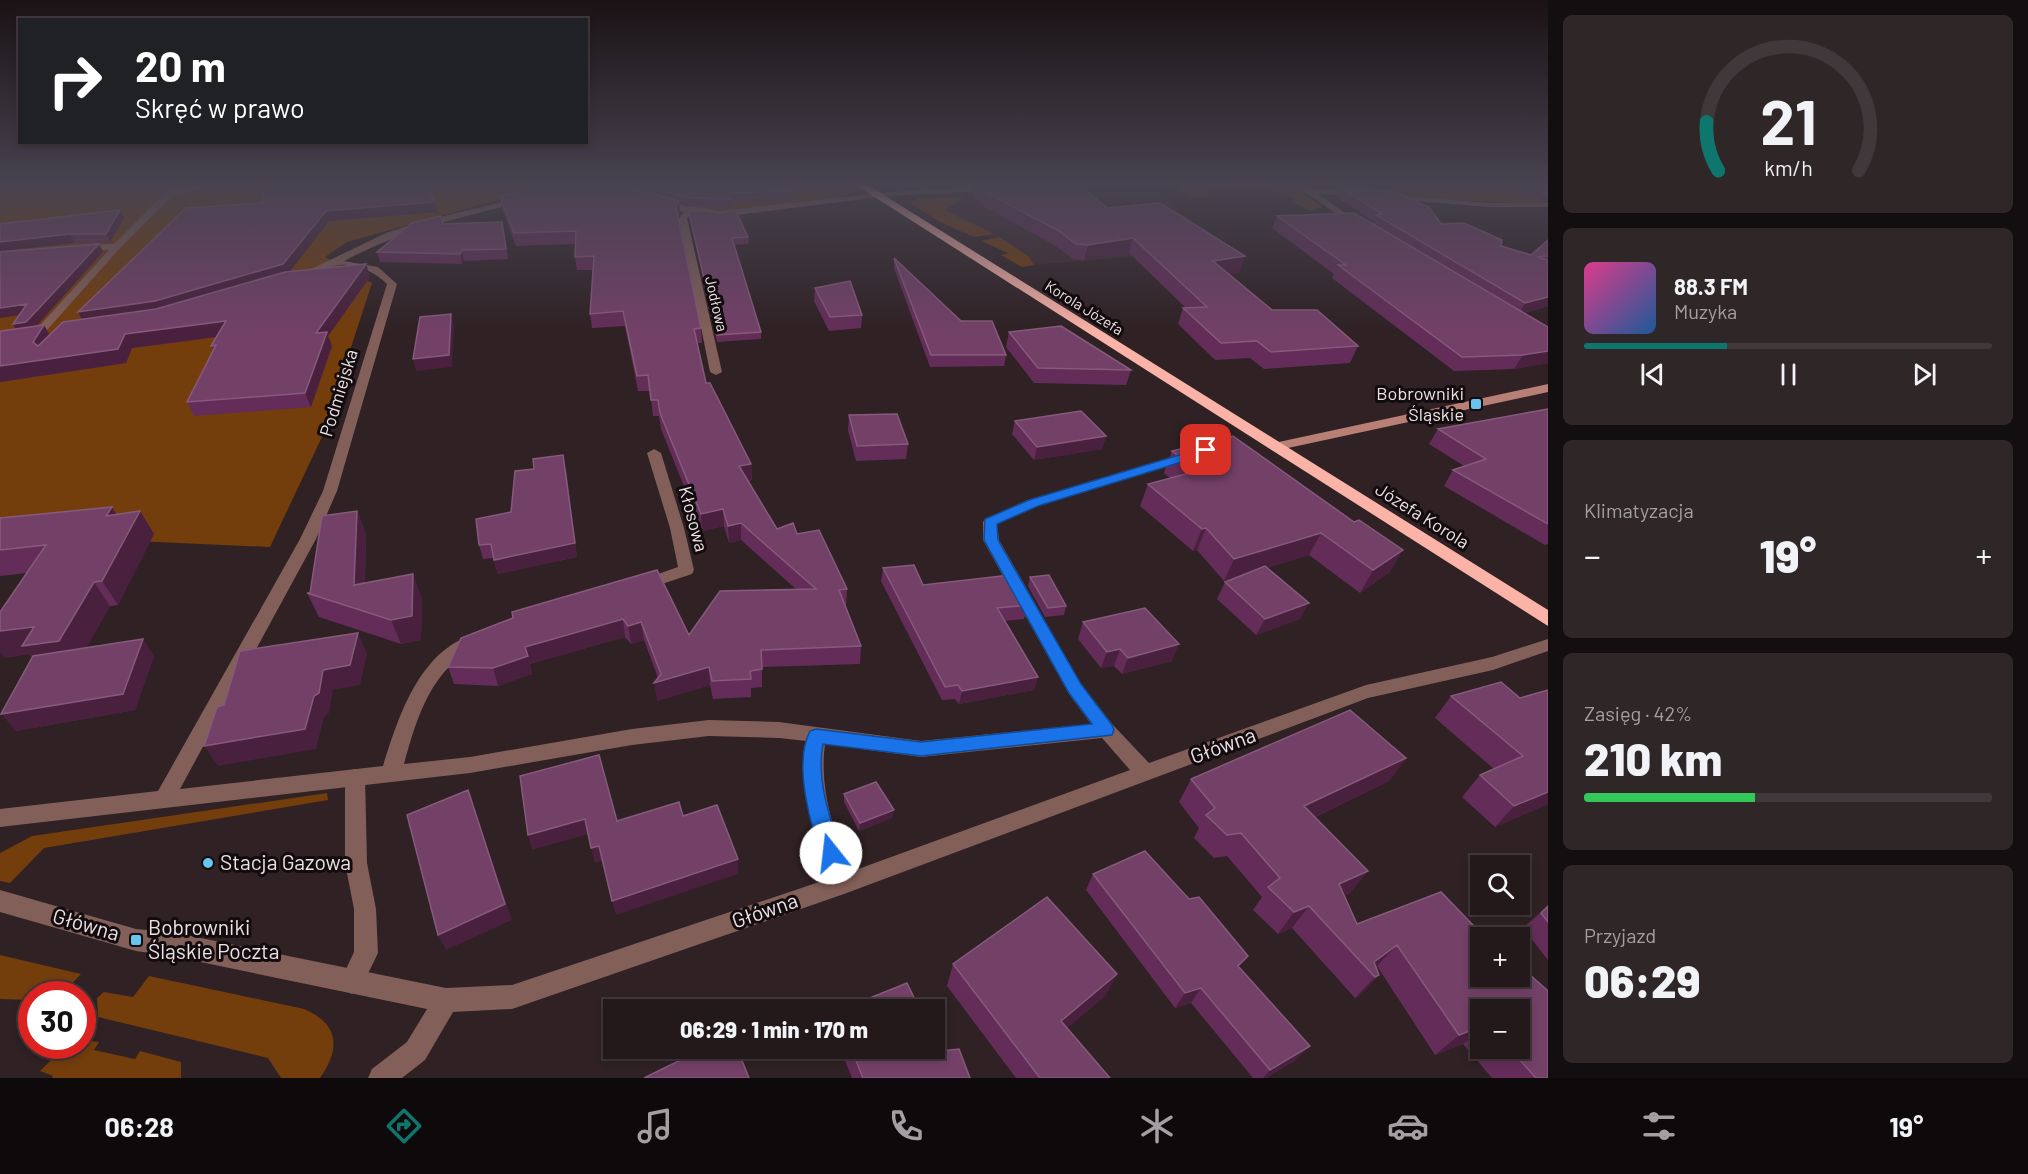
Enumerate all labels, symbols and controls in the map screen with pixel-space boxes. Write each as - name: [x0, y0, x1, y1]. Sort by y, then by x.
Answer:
- text: 20 m: [135, 40, 226, 90]
- icon: right: [36, 42, 114, 120]
- text: 21: [1760, 83, 1816, 157]
- text: Skręć w prawo: [135, 91, 305, 123]
- text: km/h: [1764, 155, 1812, 180]
- text: 88.3 FM: [1674, 273, 1748, 299]
- street label: Jodłowa: [702, 274, 732, 333]
- street label: Korola Józefa: [1042, 276, 1127, 338]
- text: Muzyka: [1674, 299, 1737, 323]
- street label: Podmiejska: [314, 346, 362, 439]
- icon: previous: [1636, 358, 1669, 391]
- icon: pause: [1772, 358, 1805, 391]
- icon: next: [1908, 358, 1941, 391]
- place label: Bobrowniki Śląskie: [1376, 382, 1464, 425]
- marker: Bobrowniki Śląskie: [1469, 397, 1483, 411]
- pin: [1180, 424, 1231, 475]
- icon: arrive: [1189, 433, 1222, 466]
- street label: Józefa Korola: [1372, 478, 1474, 553]
- street label: Kłosowa: [675, 484, 713, 554]
- text: Klimatyzacja: [1584, 498, 1694, 522]
- text: 19°: [1760, 528, 1816, 582]
- text: −: [1584, 535, 1601, 575]
- text: +: [1976, 535, 1992, 575]
- text: Zasięg · 42%: [1584, 701, 1692, 725]
- street label: Główna: [1186, 721, 1259, 768]
- text: 210 km: [1584, 731, 1722, 785]
- position arrow: [799, 821, 863, 885]
- place label: Stacja Gazowa: [220, 849, 351, 874]
- map controls: [1470, 855, 1530, 1059]
- button: search: [1470, 855, 1530, 915]
- marker: Stacja Gazowa: [201, 856, 215, 870]
- street label: Główna: [728, 887, 801, 932]
- street label: Główna: [50, 902, 123, 945]
- place label: Bobrowniki Śląskie Poczta: [148, 914, 279, 963]
- text: Przyjazd: [1584, 923, 1656, 947]
- button: +: [1470, 927, 1530, 987]
- marker: Bobrowniki Śląskie Poczta: [129, 933, 143, 947]
- text: 06:29: [1584, 953, 1701, 1007]
- speed limit sign: 30: [18, 981, 96, 1059]
- button: −: [1470, 999, 1530, 1059]
- text: 06:29 · 1 min · 170 m: [680, 1016, 868, 1042]
- icon: directions: [383, 1105, 425, 1147]
- icon: music: [634, 1105, 676, 1147]
- icon: phone: [885, 1105, 927, 1147]
- icon: climate: [1136, 1105, 1178, 1147]
- icon: car: [1387, 1105, 1429, 1147]
- icon: filters: [1638, 1105, 1680, 1147]
- text: 06:28: [105, 1110, 174, 1142]
- text: 19°: [1889, 1110, 1923, 1142]

